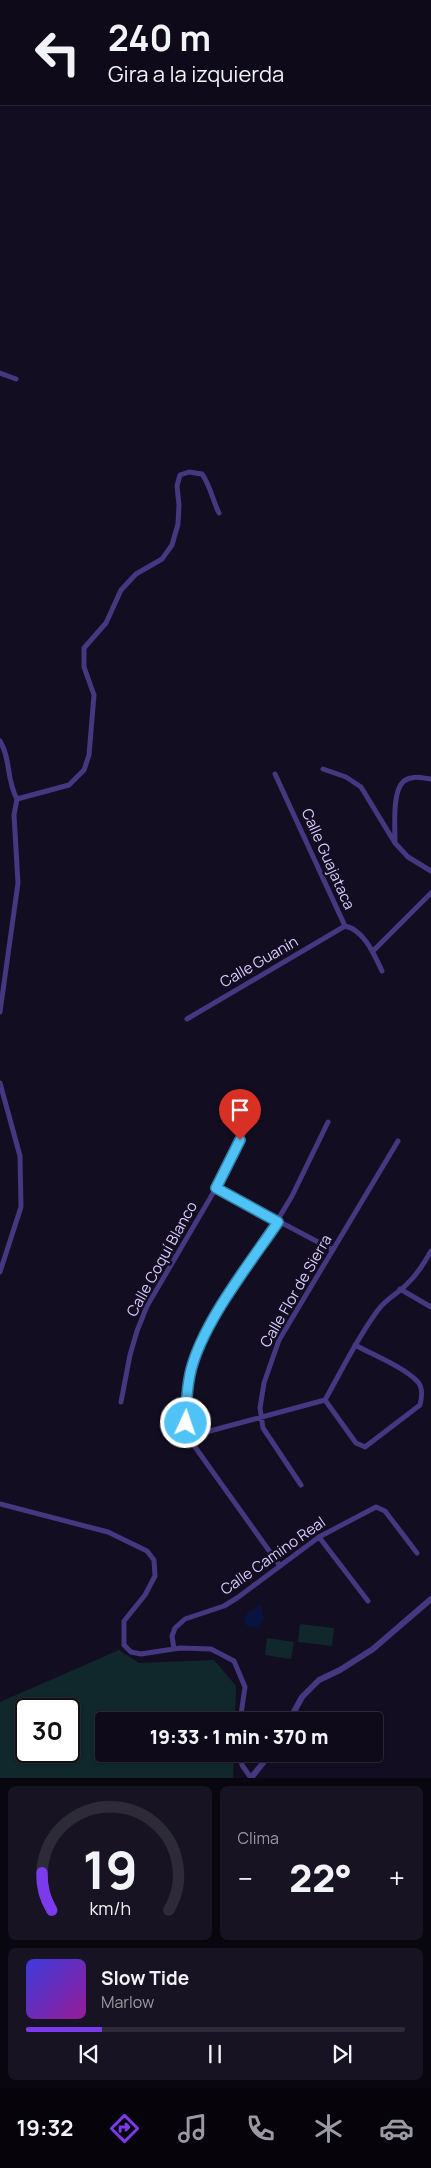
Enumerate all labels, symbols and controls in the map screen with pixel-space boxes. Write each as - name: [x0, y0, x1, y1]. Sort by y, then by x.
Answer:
- text: 240 m: [108, 14, 211, 62]
- icon: left: [25, 20, 90, 85]
- text: Gira a la izquierda: [108, 59, 284, 89]
- street label: Calle Guajataca: [297, 805, 360, 913]
- street label: Calle Guanín: [216, 931, 302, 992]
- pin: [219, 1089, 261, 1140]
- icon: arrive: [226, 1096, 254, 1124]
- street label: Calle Coquí Blanco: [121, 1197, 202, 1320]
- street label: Calle Flor de Sierra: [255, 1230, 336, 1351]
- position arrow: [159, 1396, 211, 1448]
- street label: Calle Camino Real: [216, 1511, 329, 1600]
- speed limit sign: 30: [15, 1698, 80, 1763]
- text: 19:33 · 1 min · 370 m: [150, 1724, 328, 1750]
- text: Clima: [238, 1827, 279, 1849]
- text: 19: [82, 1834, 137, 1905]
- text: 22°: [289, 1851, 352, 1903]
- text: −: [238, 1859, 253, 1897]
- text: +: [389, 1859, 405, 1897]
- text: km/h: [89, 1896, 131, 1920]
- text: Slow Tide: [101, 1965, 189, 1991]
- text: Marlow: [101, 1991, 154, 2013]
- icon: previous: [75, 2040, 103, 2068]
- icon: pause: [201, 2040, 229, 2068]
- icon: next: [328, 2040, 356, 2068]
- icon: directions: [107, 2111, 142, 2146]
- icon: music: [175, 2111, 210, 2146]
- icon: phone: [243, 2111, 278, 2146]
- icon: climate: [311, 2111, 346, 2146]
- icon: car: [379, 2111, 414, 2146]
- text: 19:32: [17, 2113, 73, 2143]

